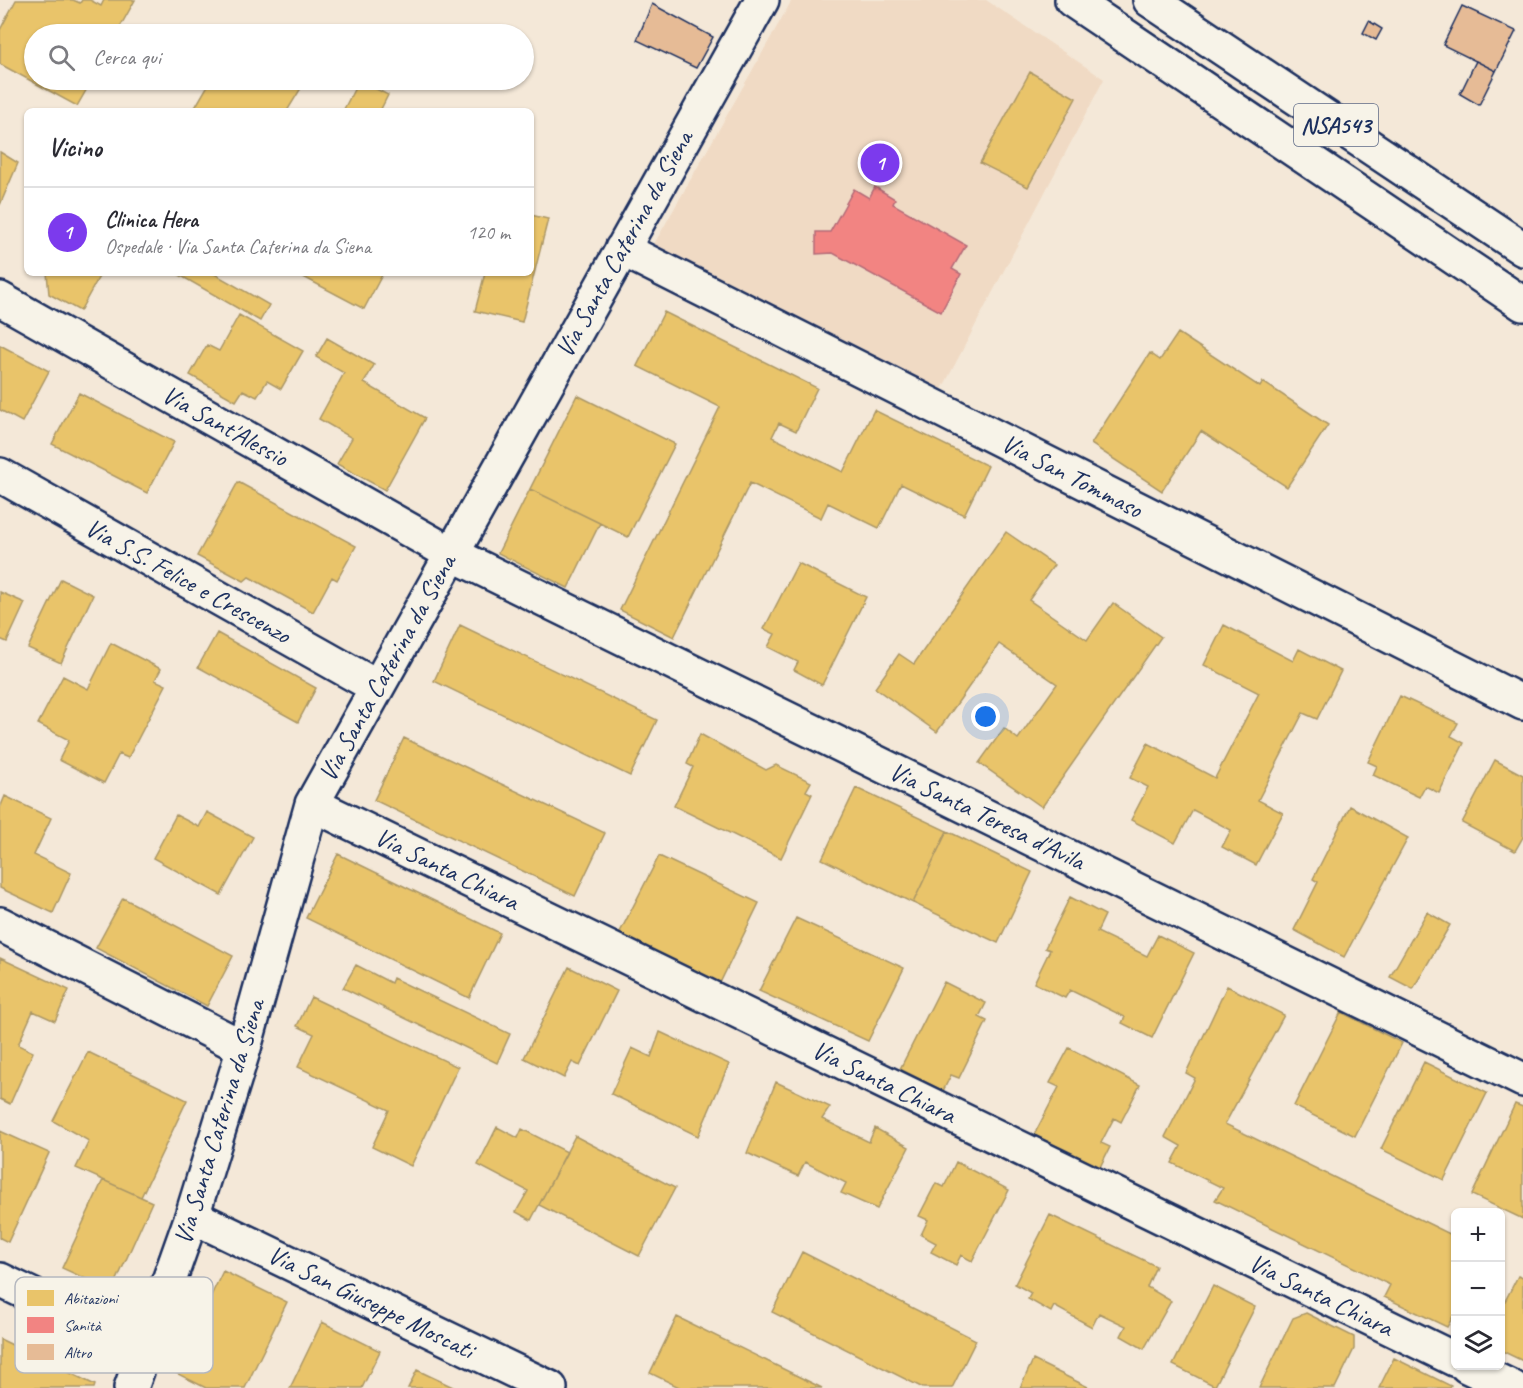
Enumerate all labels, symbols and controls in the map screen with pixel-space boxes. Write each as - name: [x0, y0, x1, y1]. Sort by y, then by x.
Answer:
- search box: [24, 24, 534, 90]
- icon: search: [45, 41, 78, 74]
- text: Cerca qui: [93, 43, 161, 71]
- road number: NSA543: [1294, 104, 1378, 146]
- street label: Via Santa Caterina da Siena: [548, 123, 701, 363]
- text: Vicino: [48, 131, 102, 164]
- pin: 1: [860, 140, 900, 186]
- text: Clinica Hera: [105, 206, 198, 234]
- text: 1: [63, 220, 72, 245]
- text: 120 m: [467, 220, 510, 245]
- text: Ospedale · Via Santa Caterina da Siena: [105, 234, 371, 259]
- street label: Via Sant'Alessio: [156, 378, 295, 475]
- street label: Via San Tommaso: [996, 426, 1150, 526]
- street label: Via S.S. Felice e Crescenzo: [80, 511, 298, 652]
- street label: Via Santa Caterina da Siena: [311, 547, 464, 787]
- your location: [971, 702, 1000, 731]
- street label: Via Santa Teresa d'Avila: [884, 754, 1091, 878]
- street label: Via Santa Chiara: [370, 820, 526, 919]
- street label: Via Santa Caterina da Siena: [166, 993, 273, 1248]
- street label: Via Santa Chiara: [807, 1033, 963, 1132]
- map controls: [1451, 1208, 1505, 1370]
- button: +: [1451, 1208, 1505, 1262]
- street label: Via San Giuseppe Moscati: [262, 1238, 482, 1368]
- street label: Via Santa Chiara: [1244, 1246, 1400, 1345]
- button: −: [1451, 1262, 1505, 1316]
- legend: [15, 1277, 213, 1373]
- text: Abitazioni: [64, 1289, 120, 1309]
- text: Sanità: [64, 1316, 102, 1336]
- button: layers: [1451, 1316, 1505, 1370]
- text: Altro: [64, 1343, 93, 1363]

